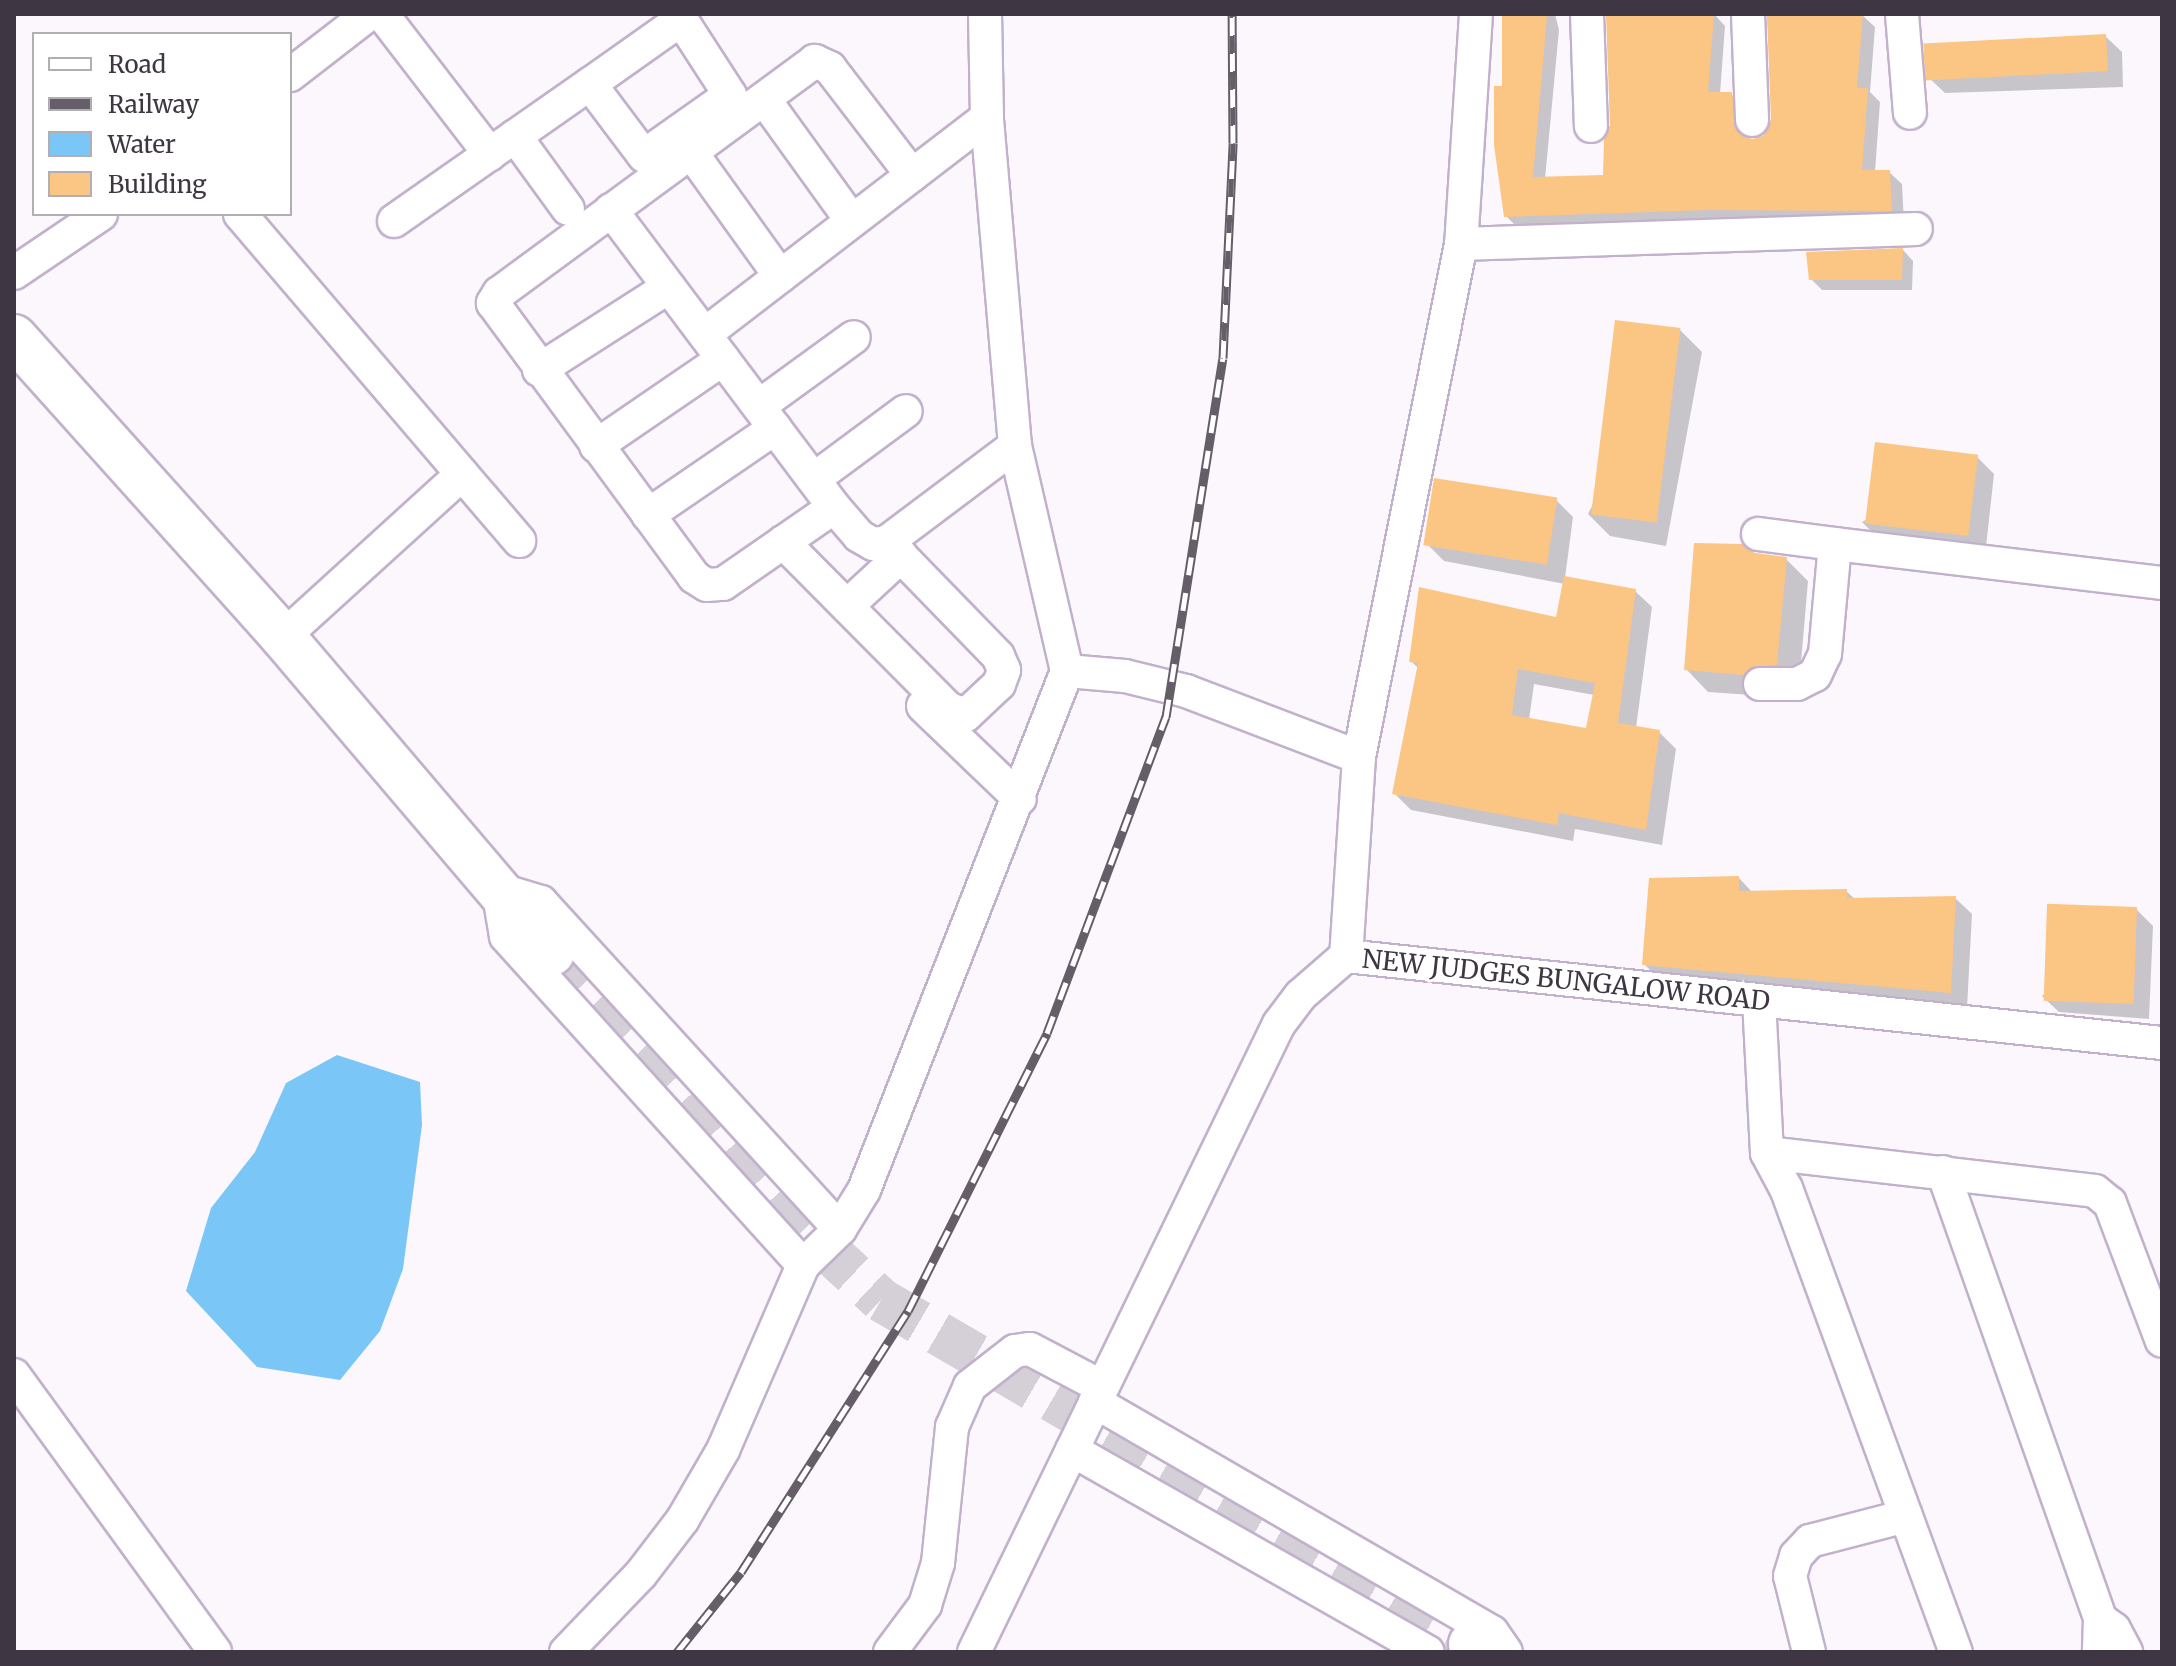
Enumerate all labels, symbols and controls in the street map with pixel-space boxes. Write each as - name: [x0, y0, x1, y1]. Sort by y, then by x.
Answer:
- legend: [32, 32, 292, 216]
- text: Road: [108, 49, 166, 80]
- text: Railway: [108, 89, 199, 120]
- text: Water: [108, 129, 176, 160]
- text: Building: [108, 169, 207, 200]
- street label: NEW JUDGES BUNGALOW ROAD: [1361, 943, 1771, 1017]

